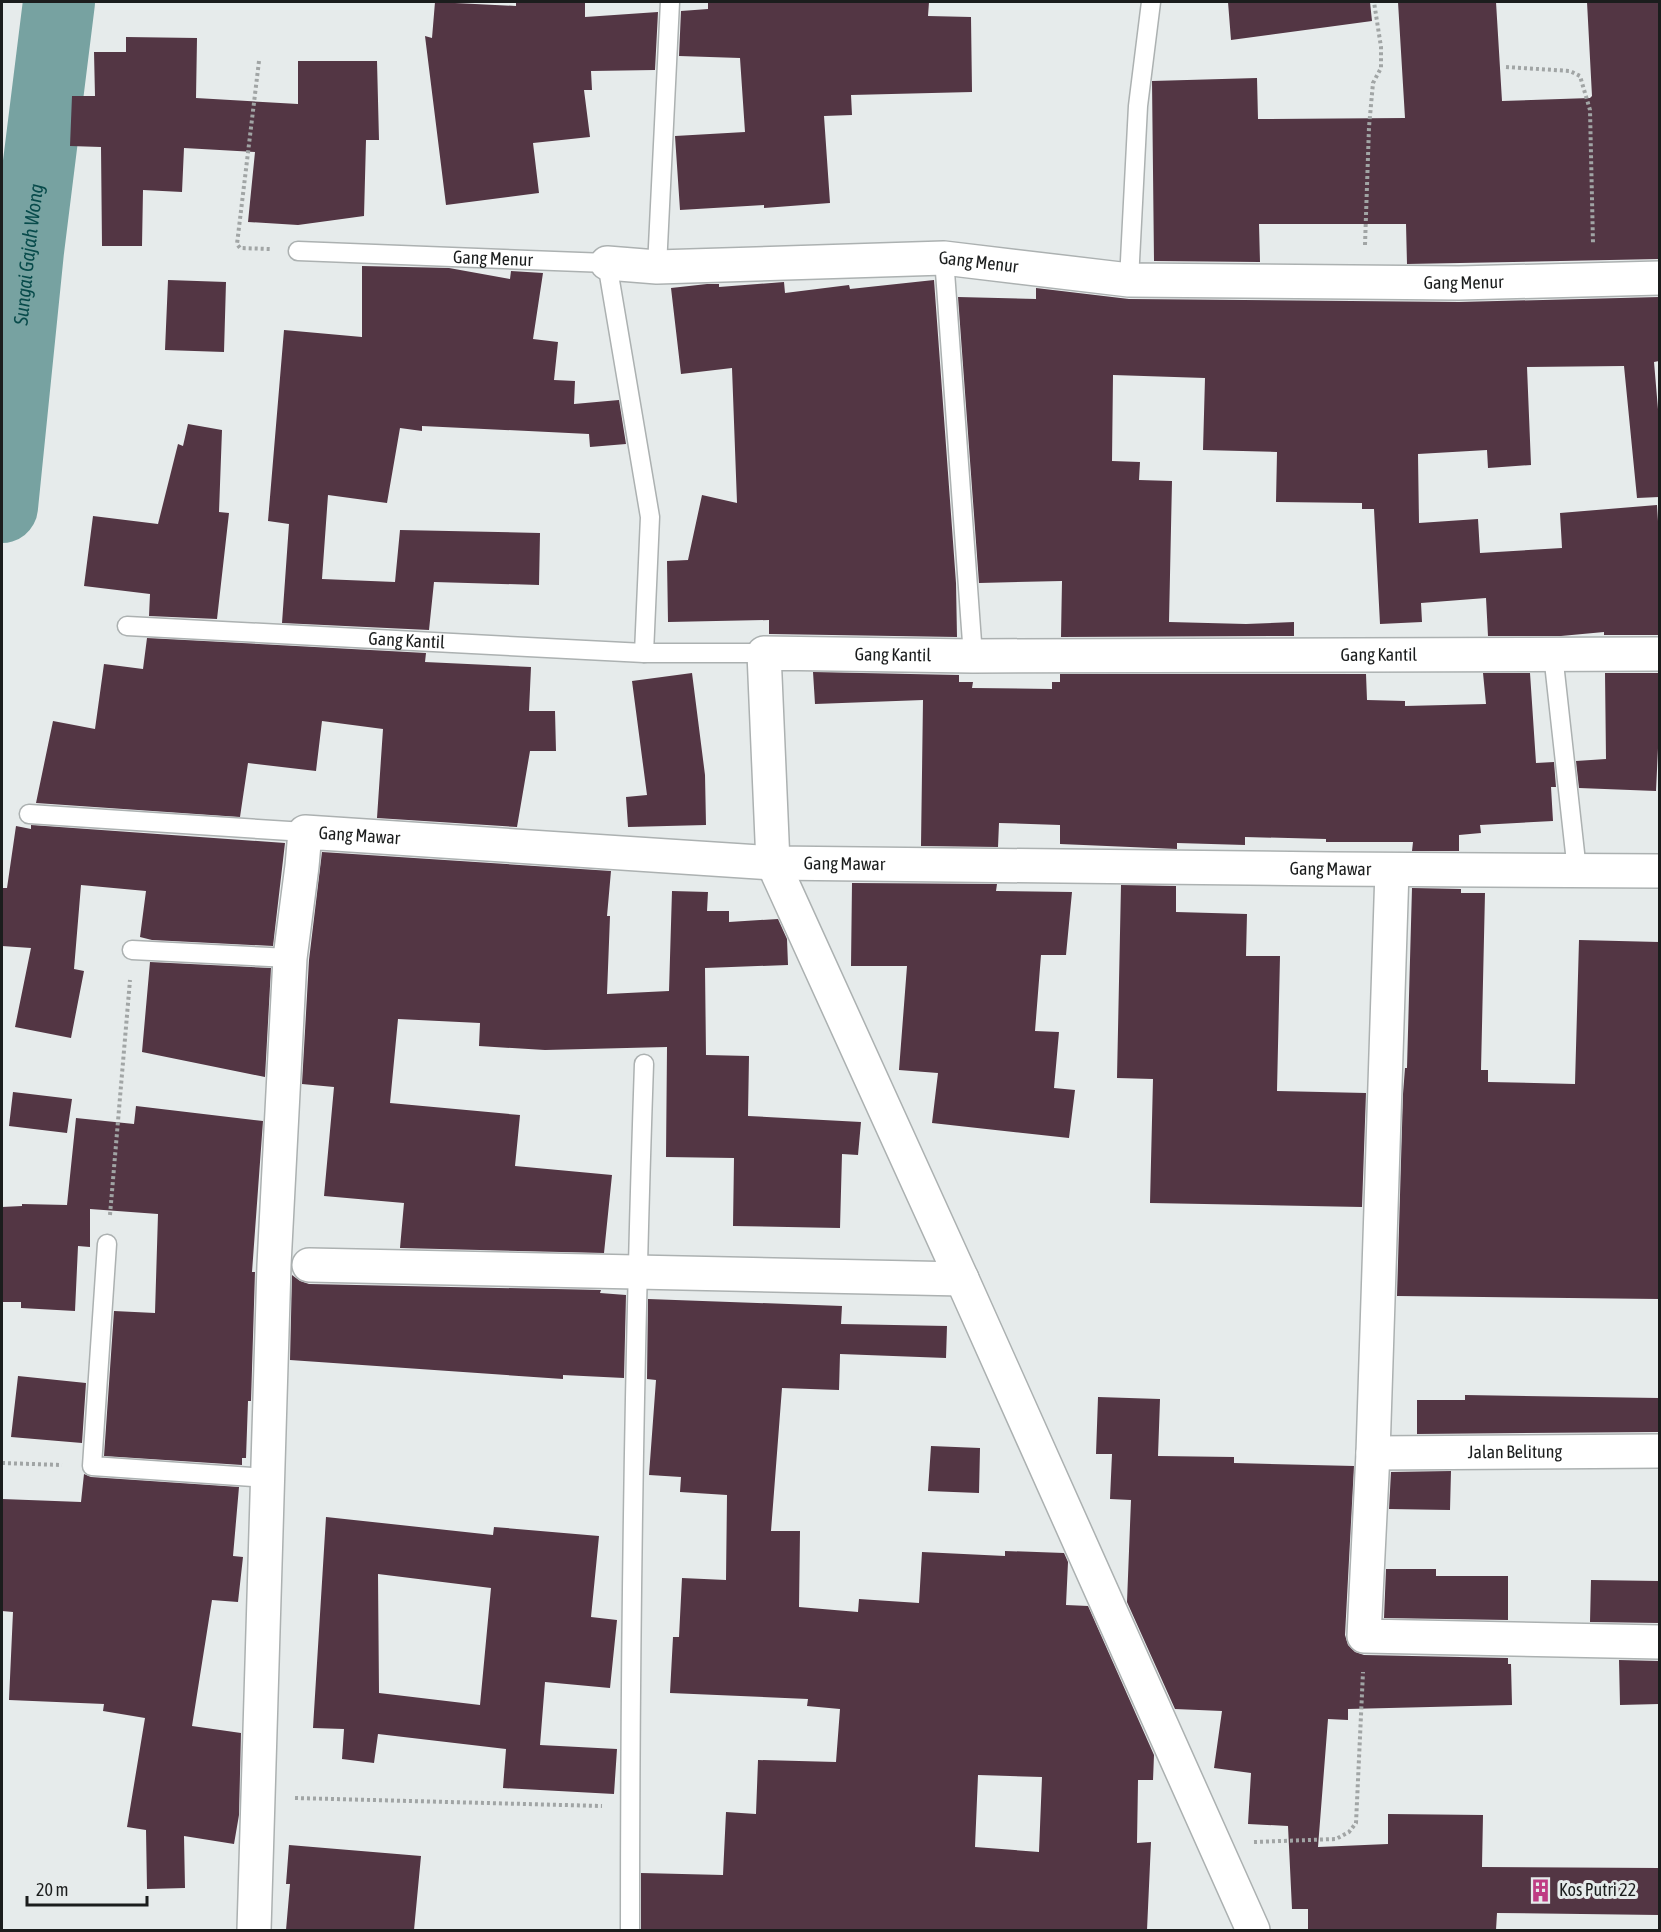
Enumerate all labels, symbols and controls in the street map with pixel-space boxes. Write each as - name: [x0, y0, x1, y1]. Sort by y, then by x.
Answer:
- water label: Sungai Gajah Wong: [8, 182, 47, 327]
- street label: Gang Menur: [453, 246, 534, 270]
- street label: Gang Menur: [938, 247, 1020, 277]
- street label: Gang Menur: [1423, 271, 1504, 293]
- street label: Gang Kantil: [368, 628, 446, 653]
- street label: Gang Kantil: [854, 643, 931, 665]
- street label: Gang Kantil: [1340, 644, 1417, 665]
- street label: Gang Mawar: [318, 822, 401, 848]
- street label: Gang Mawar: [803, 852, 886, 874]
- street label: Gang Mawar: [1289, 858, 1372, 879]
- street label: Jalan Belitung: [1468, 1441, 1563, 1462]
- scale bar: [27, 1869, 147, 1907]
- building icon: Kos Putri 22: [1528, 1877, 1554, 1903]
- text: 20 m: [36, 1879, 68, 1900]
- place label: Kos Putri 22: [1559, 1879, 1636, 1900]

